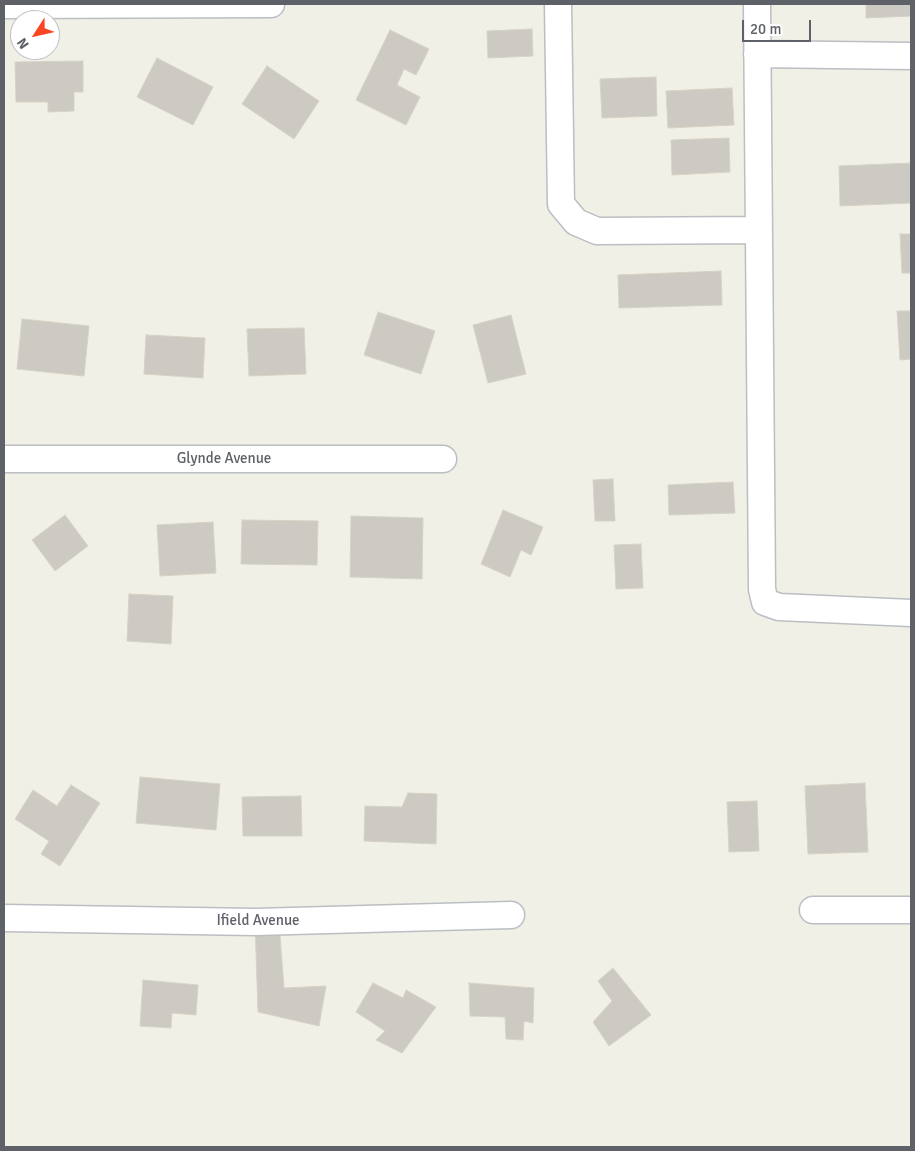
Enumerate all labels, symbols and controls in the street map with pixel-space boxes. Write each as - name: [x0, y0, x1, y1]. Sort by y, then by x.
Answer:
- north arrow: [10, 10, 60, 60]
- scale bar: [745, 10, 814, 42]
- text: 20 m: [750, 20, 781, 38]
- text: N: [13, 34, 33, 52]
- street label: Glynde Avenue: [177, 450, 271, 468]
- street label: Ifield Avenue: [216, 912, 300, 930]

